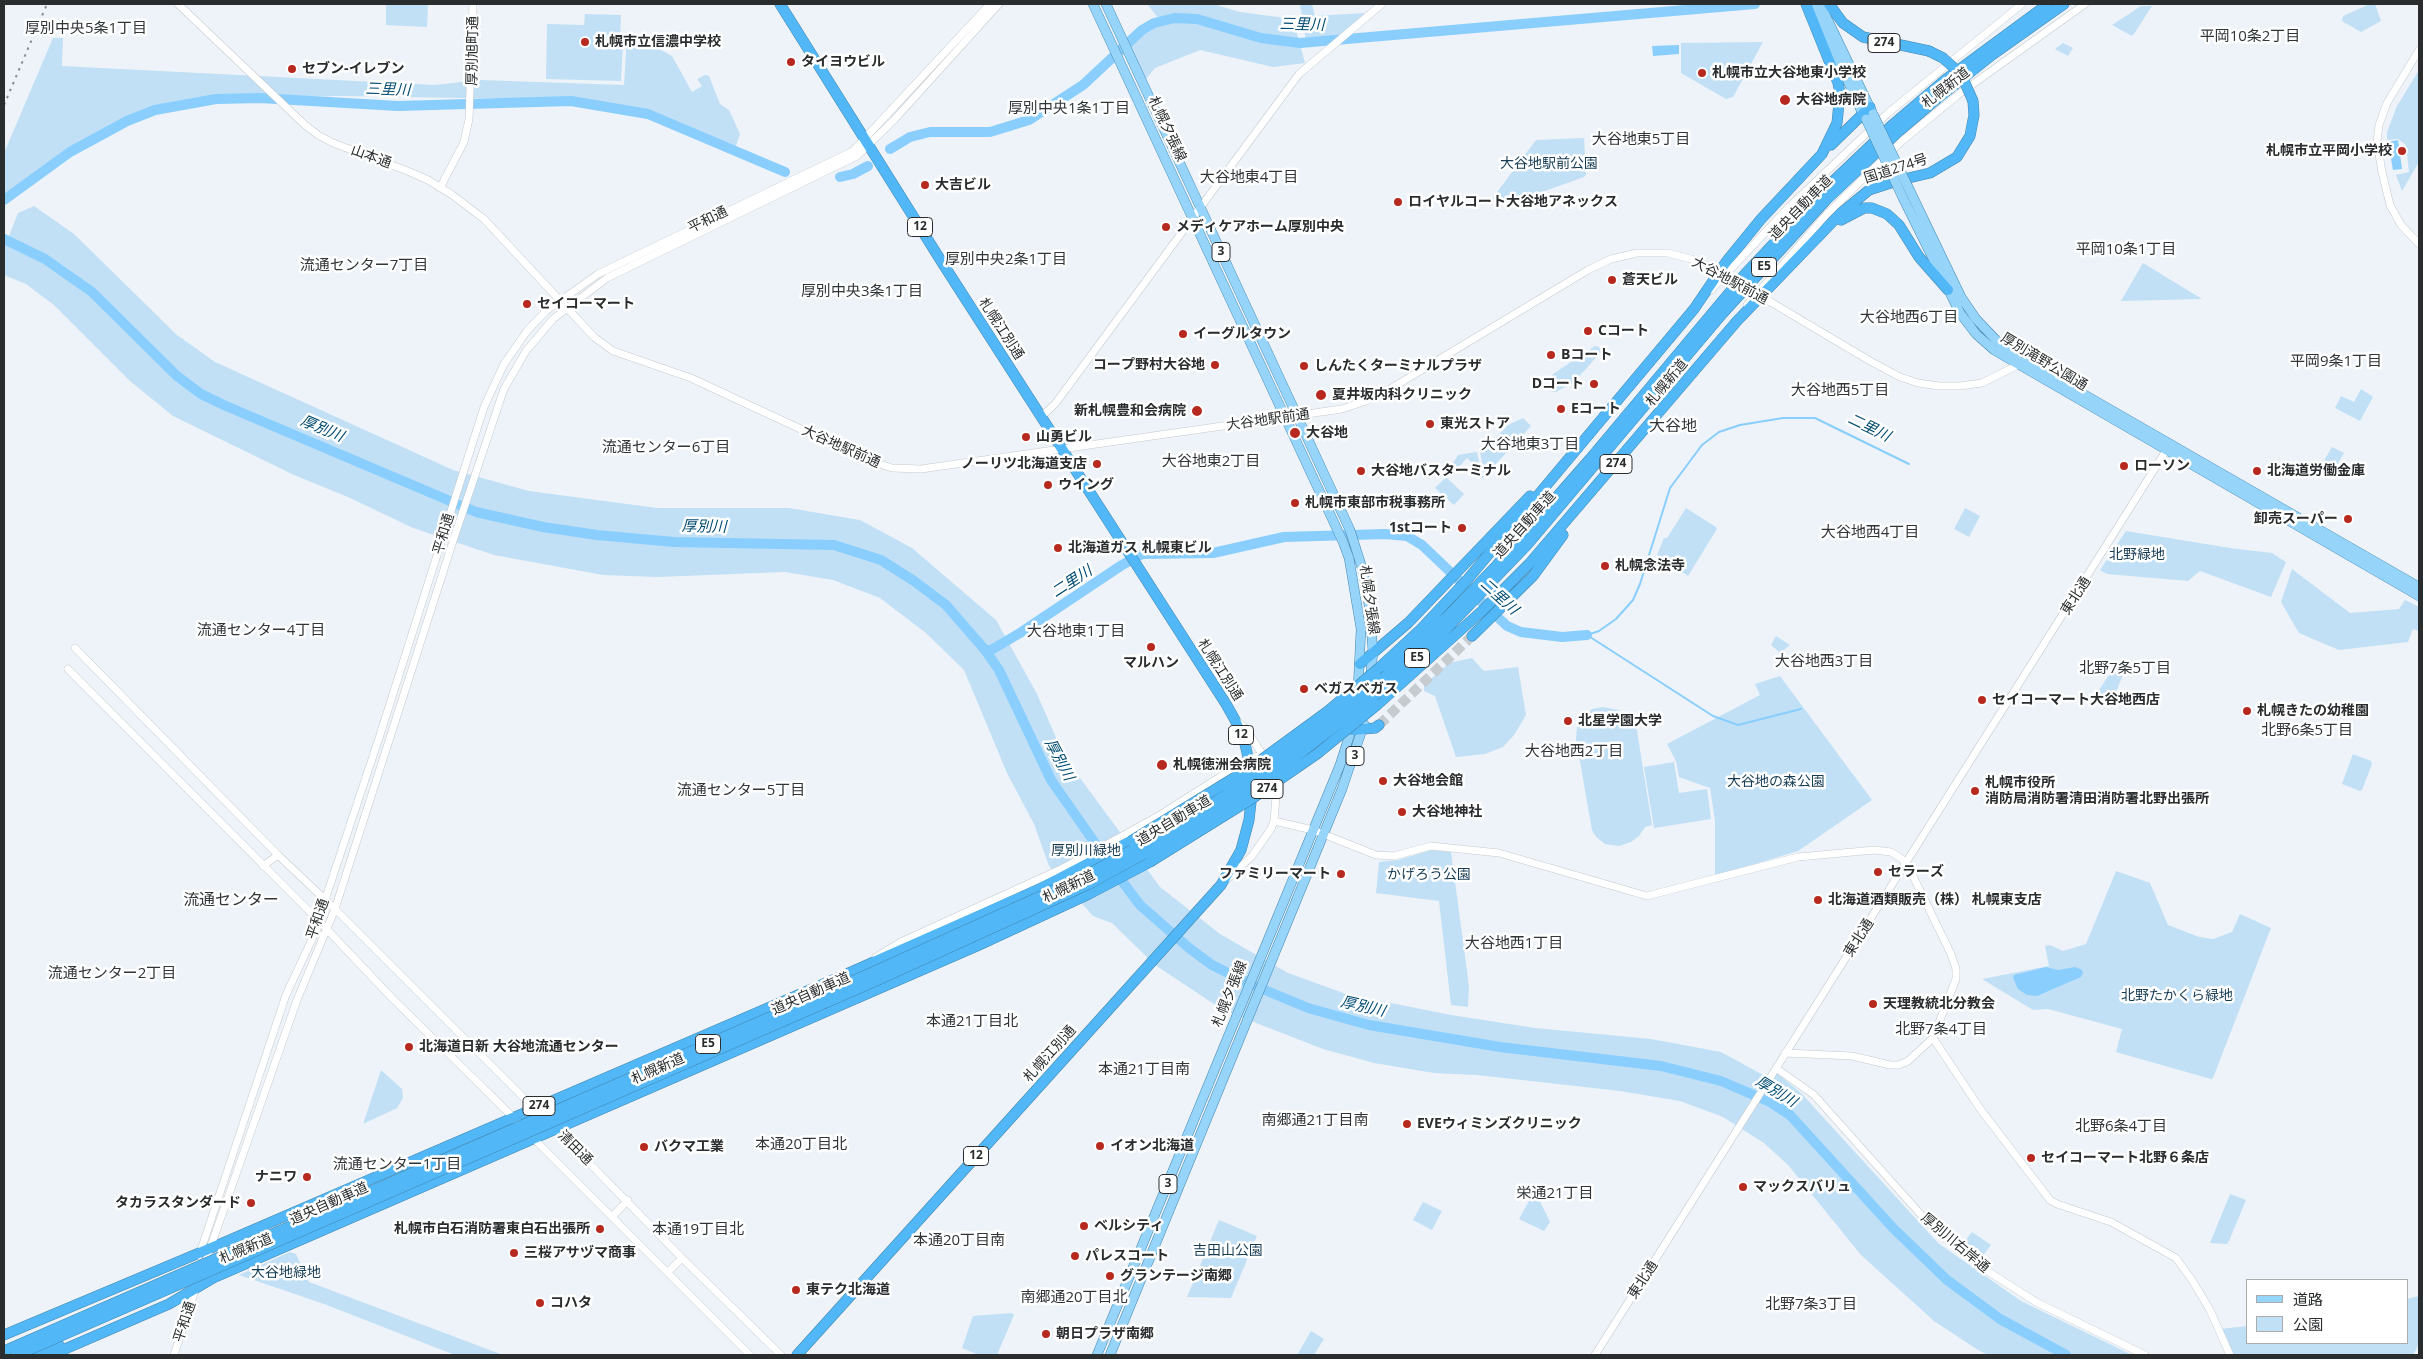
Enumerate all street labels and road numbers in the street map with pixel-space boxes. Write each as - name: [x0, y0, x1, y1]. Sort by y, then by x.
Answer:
- street label: 厚別旭町通: [464, 16, 482, 86]
- road number: 274: [1868, 34, 1900, 52]
- street label: 札幌新道: [1919, 64, 1973, 112]
- street label: 札幌夕張線: [1145, 94, 1189, 164]
- street label: 山本通: [348, 142, 394, 172]
- street label: 国道274号: [1862, 151, 1930, 187]
- street label: 道央自動車道: [1766, 172, 1836, 244]
- street label: 平和通: [685, 203, 731, 237]
- road number: 12: [908, 218, 932, 236]
- road number: 3: [1212, 242, 1230, 262]
- street label: 大谷地駅前通: [1689, 254, 1771, 308]
- road number: E5: [1752, 258, 1776, 276]
- street label: 札幌江別通: [975, 295, 1027, 363]
- street label: 厚別滝野公園通: [1998, 330, 2090, 394]
- street label: 札幌新道: [1643, 356, 1691, 410]
- street label: 大谷地駅前通: [1225, 406, 1311, 434]
- street label: 大谷地駅前通: [799, 422, 883, 472]
- road number: 274: [1600, 454, 1632, 474]
- street label: 道央自動車道: [1491, 488, 1559, 562]
- street label: 平和通: [430, 511, 458, 557]
- street label: 札幌夕張線: [1356, 564, 1382, 636]
- street label: 東北通: [2058, 574, 2094, 618]
- street label: 札幌江別通: [1194, 636, 1246, 704]
- road number: E5: [1404, 648, 1430, 668]
- road number: 12: [1228, 726, 1254, 744]
- road number: 3: [1346, 746, 1364, 766]
- road number: 274: [1251, 780, 1283, 799]
- street label: 道央自動車道: [1134, 792, 1214, 850]
- street label: 札幌新道: [1040, 867, 1098, 907]
- street label: 平和通: [303, 896, 333, 942]
- street label: 東北通: [1841, 916, 1877, 960]
- street label: 札幌夕張線: [1209, 958, 1251, 1030]
- street label: 道央自動車道: [769, 969, 853, 1019]
- street label: 札幌江別通: [1020, 1022, 1080, 1086]
- road number: E5: [696, 1034, 720, 1054]
- street label: 札幌新道: [629, 1050, 687, 1088]
- road number: 274: [523, 1096, 555, 1116]
- street label: 清田通: [554, 1127, 596, 1169]
- road number: 12: [964, 1146, 988, 1166]
- road number: 3: [1159, 1174, 1177, 1194]
- street label: 道央自動車道: [287, 1179, 371, 1229]
- street label: 厚別川右岸通: [1917, 1210, 1993, 1276]
- street label: 札幌新道: [217, 1230, 275, 1268]
- street label: 東北通: [1625, 1258, 1661, 1302]
- street label: 平和通: [171, 1299, 199, 1345]

